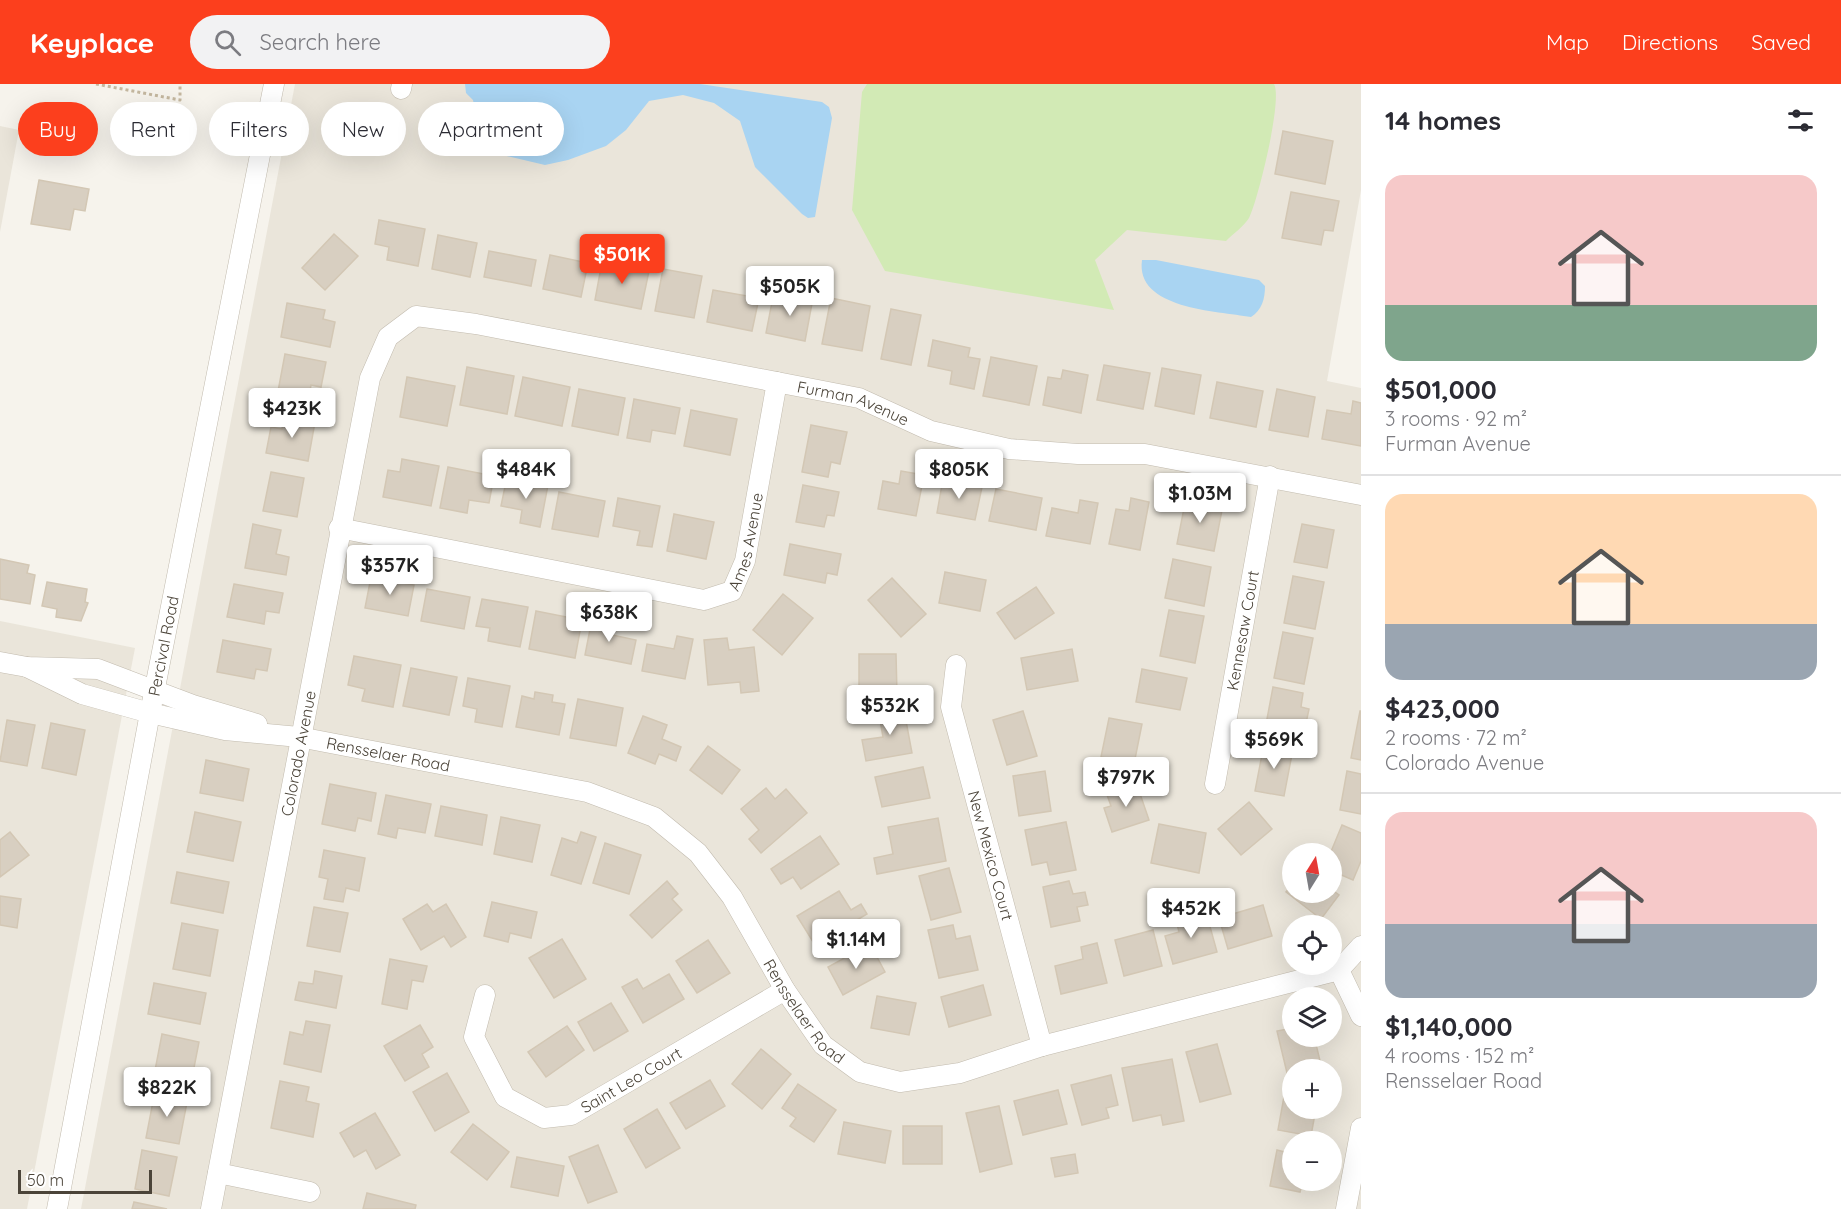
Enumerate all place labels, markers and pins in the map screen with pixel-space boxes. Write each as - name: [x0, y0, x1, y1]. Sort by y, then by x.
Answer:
- pin: $501K: [580, 234, 664, 285]
- pin: $505K: [748, 266, 832, 317]
- pin: $423K: [250, 388, 334, 439]
- pin: $484K: [484, 449, 568, 500]
- pin: $805K: [917, 449, 1001, 500]
- pin: $1.03M: [1151, 473, 1249, 524]
- pin: $357K: [348, 545, 432, 596]
- pin: $638K: [567, 592, 651, 643]
- pin: $532K: [848, 685, 932, 736]
- pin: $569K: [1232, 719, 1316, 770]
- pin: $797K: [1084, 757, 1168, 808]
- pin: $452K: [1149, 888, 1233, 939]
- pin: $1.14M: [807, 919, 905, 970]
- pin: $822K: [125, 1067, 209, 1118]

